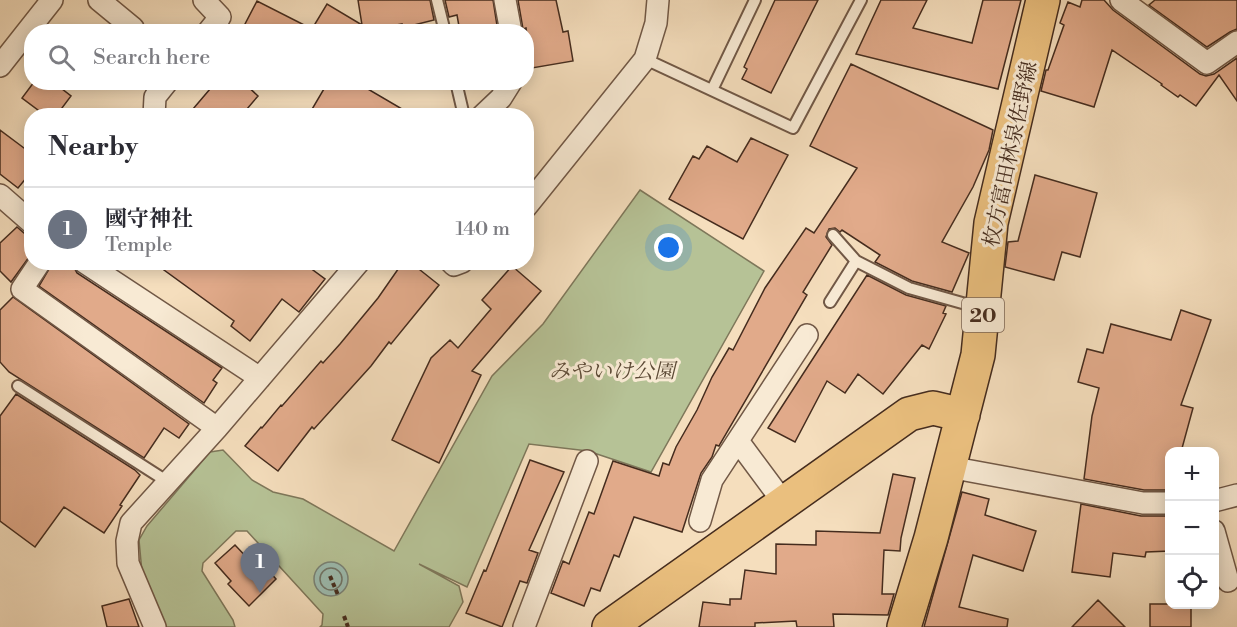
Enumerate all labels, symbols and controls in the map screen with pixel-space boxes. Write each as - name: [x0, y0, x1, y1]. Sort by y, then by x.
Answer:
- search box: [24, 24, 534, 90]
- icon: search: [45, 41, 78, 74]
- text: Search here: [93, 44, 210, 71]
- street label: 枚方富田林泉佐野線: [979, 59, 1043, 249]
- text: Nearby: [48, 131, 138, 163]
- text: 國守神社: [105, 206, 193, 233]
- text: 1: [63, 217, 72, 242]
- text: 140 m: [455, 217, 510, 242]
- text: Temple: [105, 233, 172, 258]
- your location: [654, 233, 683, 262]
- road number: 20: [962, 298, 1004, 332]
- park label: みやいけ公園: [549, 359, 678, 385]
- map controls: [1165, 447, 1219, 609]
- button: +: [1165, 447, 1219, 501]
- button: −: [1165, 501, 1219, 555]
- pin: 1: [240, 544, 280, 593]
- button: locate: [1165, 555, 1219, 609]

